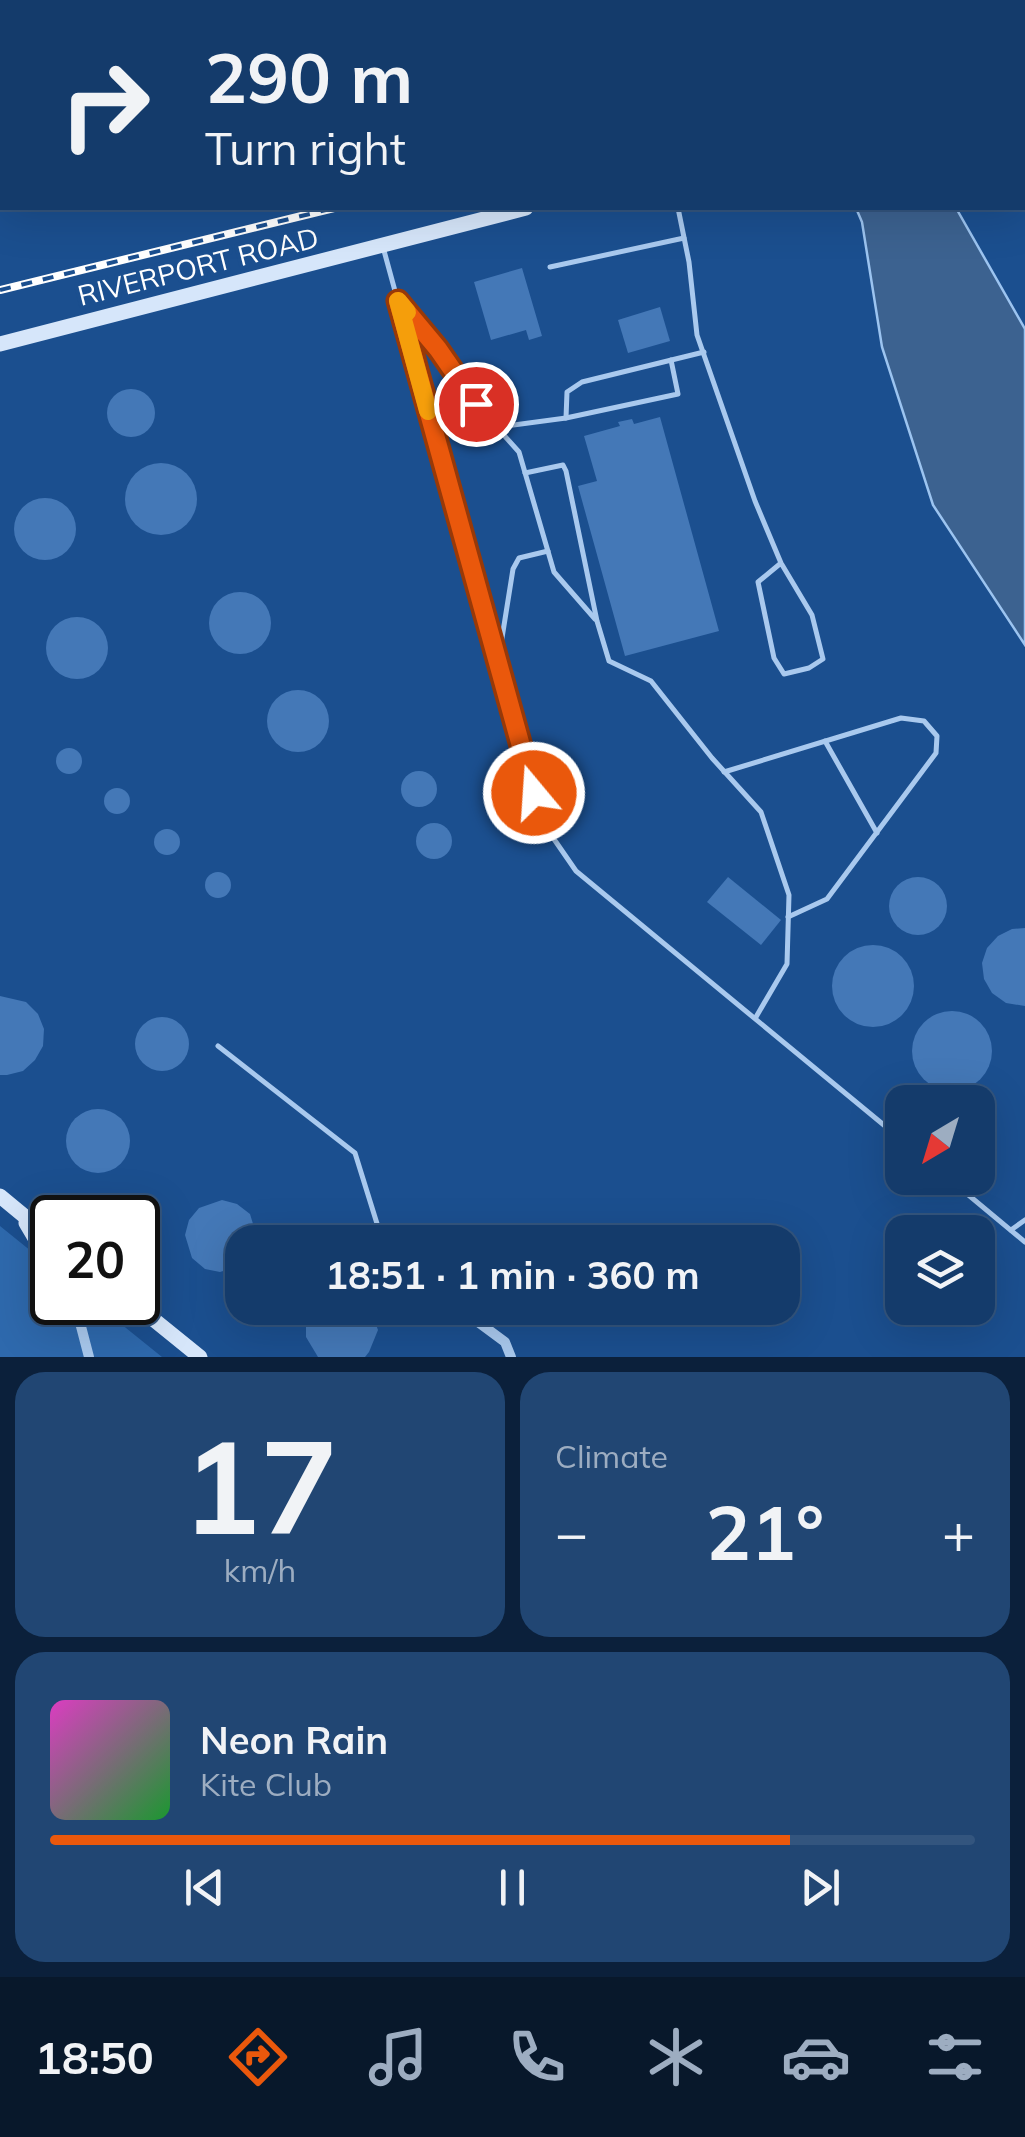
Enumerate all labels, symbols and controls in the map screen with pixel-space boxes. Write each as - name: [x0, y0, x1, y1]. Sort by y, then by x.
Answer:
- text: 290 m: [205, 33, 413, 121]
- icon: right: [40, 40, 170, 170]
- text: Turn right: [205, 120, 406, 176]
- street label: RIVERPORT ROAD: [74, 219, 322, 313]
- pin: [434, 362, 519, 447]
- icon: arrive: [449, 377, 504, 432]
- position arrow: [482, 741, 586, 845]
- north arrow: [885, 1085, 995, 1195]
- map controls: [885, 1085, 995, 1325]
- speed limit sign: 20: [30, 1195, 160, 1325]
- button: layers: [885, 1215, 995, 1325]
- text: 18:51 · 1 min · 360 m: [325, 1251, 700, 1299]
- text: 17: [182, 1403, 338, 1567]
- text: Climate: [555, 1436, 668, 1476]
- text: 21°: [706, 1485, 824, 1579]
- text: −: [555, 1498, 588, 1567]
- text: +: [942, 1498, 975, 1567]
- text: km/h: [224, 1550, 296, 1590]
- text: Neon Rain: [200, 1716, 388, 1764]
- text: Kite Club: [200, 1764, 332, 1804]
- icon: previous: [177, 1860, 232, 1915]
- icon: pause: [485, 1860, 540, 1915]
- icon: next: [793, 1860, 848, 1915]
- icon: directions: [223, 2022, 293, 2092]
- icon: music: [363, 2022, 433, 2092]
- icon: phone: [502, 2022, 572, 2092]
- icon: climate: [641, 2022, 711, 2092]
- icon: car: [781, 2022, 851, 2092]
- icon: filters: [920, 2022, 990, 2092]
- text: 18:50: [35, 2029, 154, 2085]

